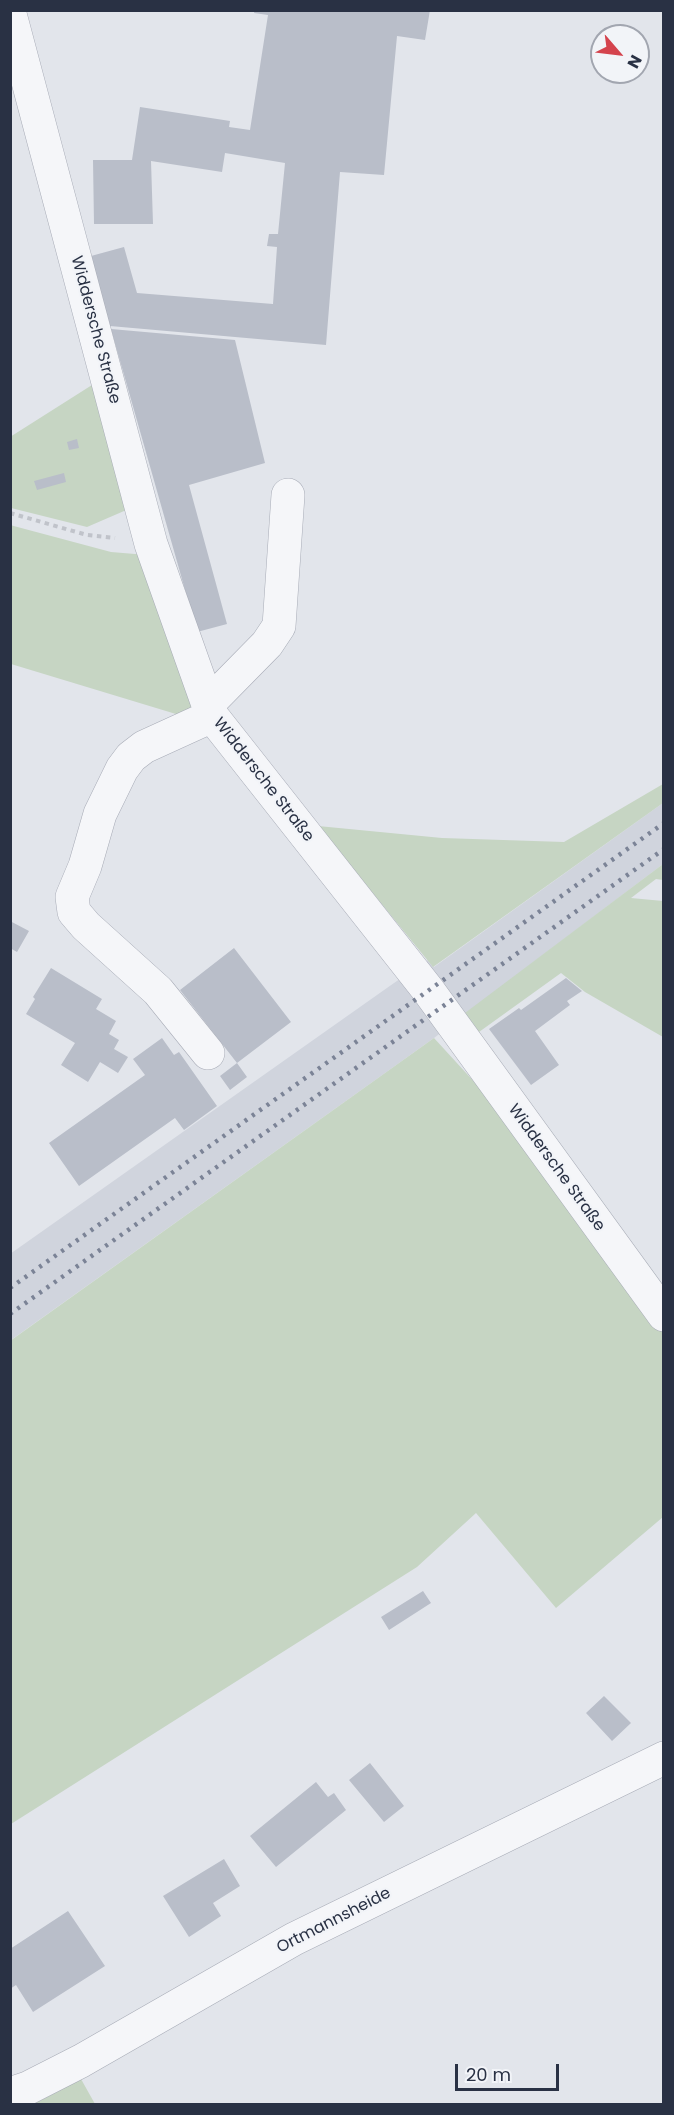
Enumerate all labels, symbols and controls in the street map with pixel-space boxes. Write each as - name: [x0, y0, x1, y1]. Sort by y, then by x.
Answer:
- north arrow: [590, 24, 650, 84]
- text: N: [622, 51, 648, 72]
- street label: Widdersche Straße: [66, 254, 124, 406]
- street label: Widdersche Straße: [209, 714, 317, 846]
- street label: Widdersche Straße: [503, 1101, 609, 1235]
- street label: Ortmannsheide: [274, 1884, 394, 1958]
- scale bar: [458, 2052, 562, 2090]
- text: 20 m: [466, 2062, 511, 2087]

